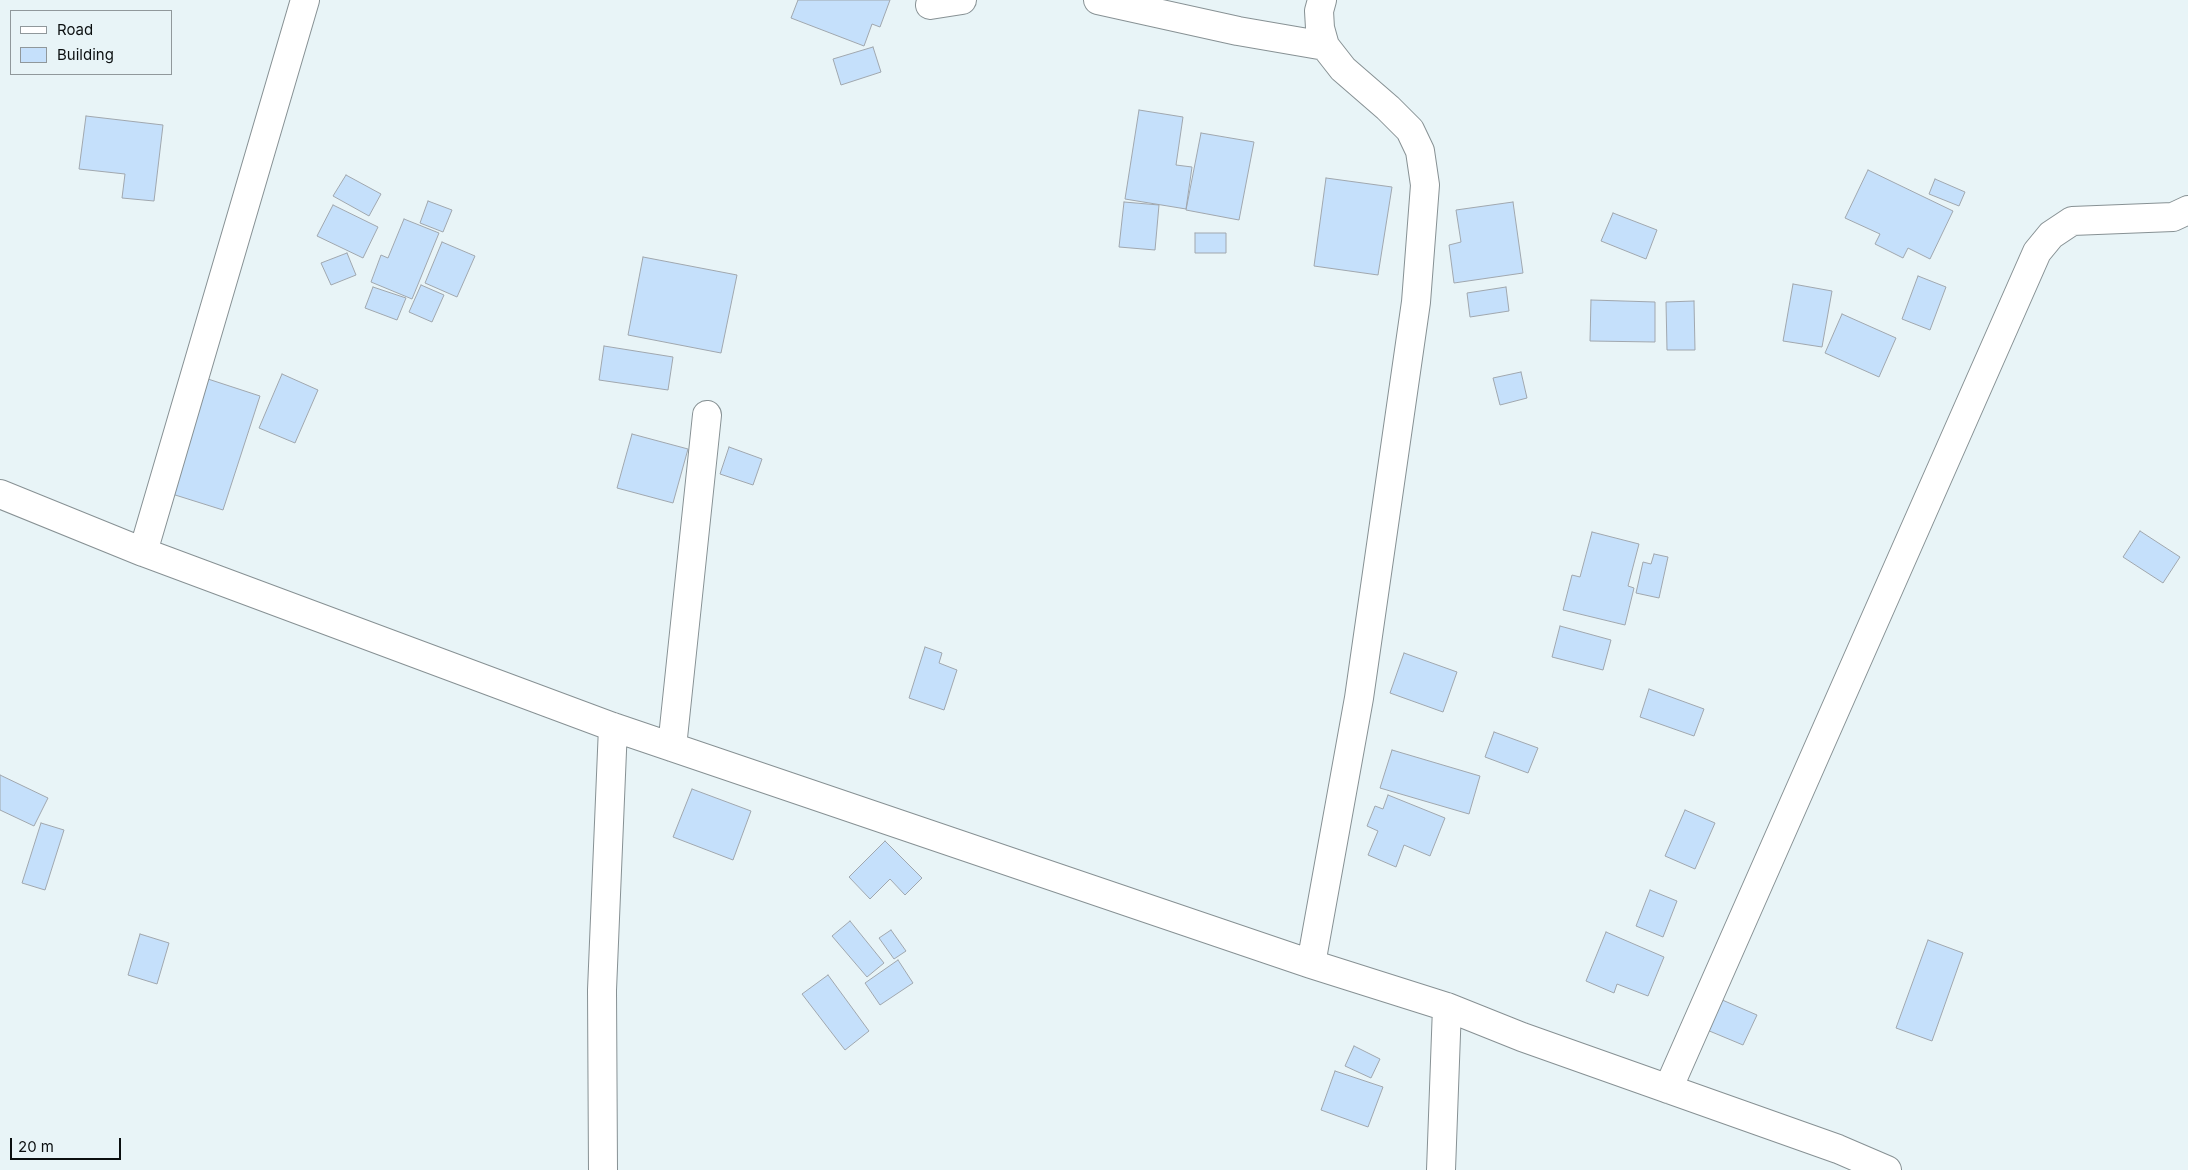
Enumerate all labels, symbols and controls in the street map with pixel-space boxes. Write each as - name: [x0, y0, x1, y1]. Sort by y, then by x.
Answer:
- legend: [10, 10, 172, 75]
- text: Road: [57, 20, 93, 39]
- text: Building: [57, 45, 114, 64]
- scale bar: [12, 1128, 124, 1160]
- text: 20 m: [18, 1137, 54, 1156]

